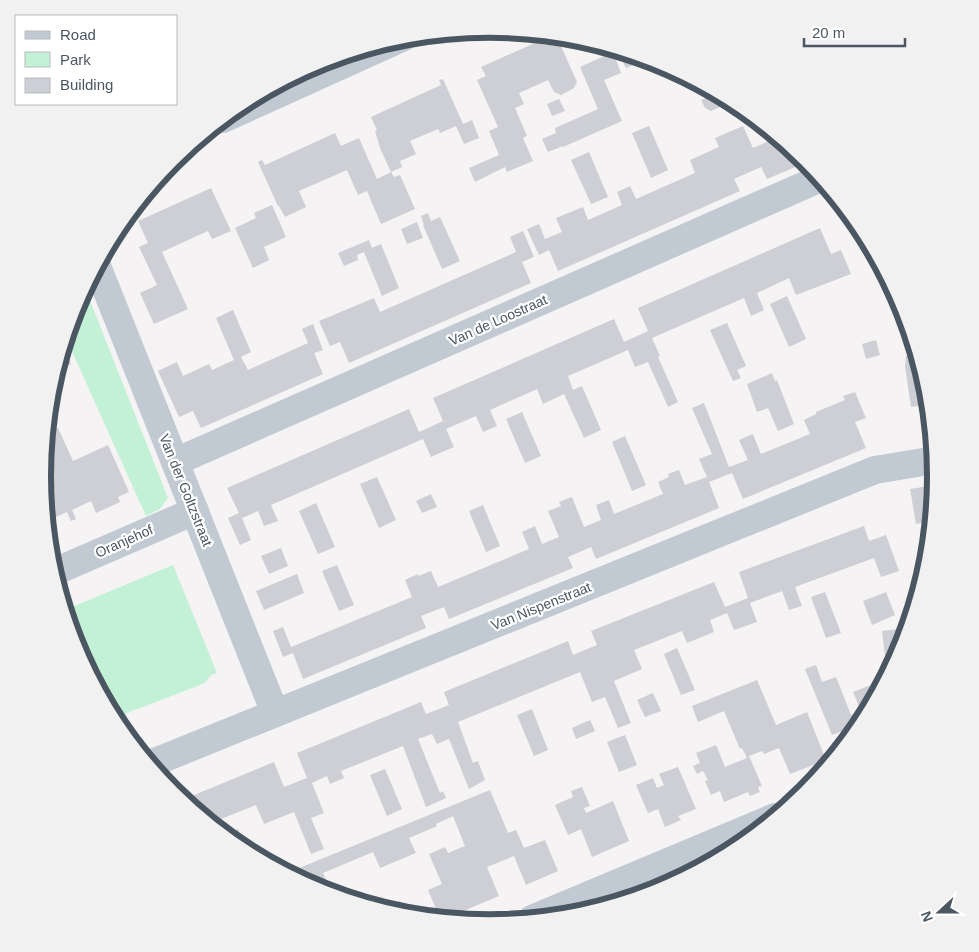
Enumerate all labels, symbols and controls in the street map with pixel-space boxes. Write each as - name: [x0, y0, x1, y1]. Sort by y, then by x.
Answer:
- legend: [15, 15, 178, 105]
- scale bar: [804, 15, 905, 47]
- text: 20 m: [812, 24, 845, 41]
- text: Road: [60, 26, 96, 43]
- text: Park: [60, 51, 91, 68]
- text: Building: [60, 76, 113, 93]
- street label: Van de Loostraat: [447, 291, 550, 349]
- street label: Van der Goltzstraat: [156, 432, 216, 549]
- street label: Oranjehof: [93, 521, 155, 561]
- street label: Van Nispenstraat: [489, 579, 593, 633]
- north arrow: [914, 887, 964, 937]
- text: N: [918, 909, 936, 924]

